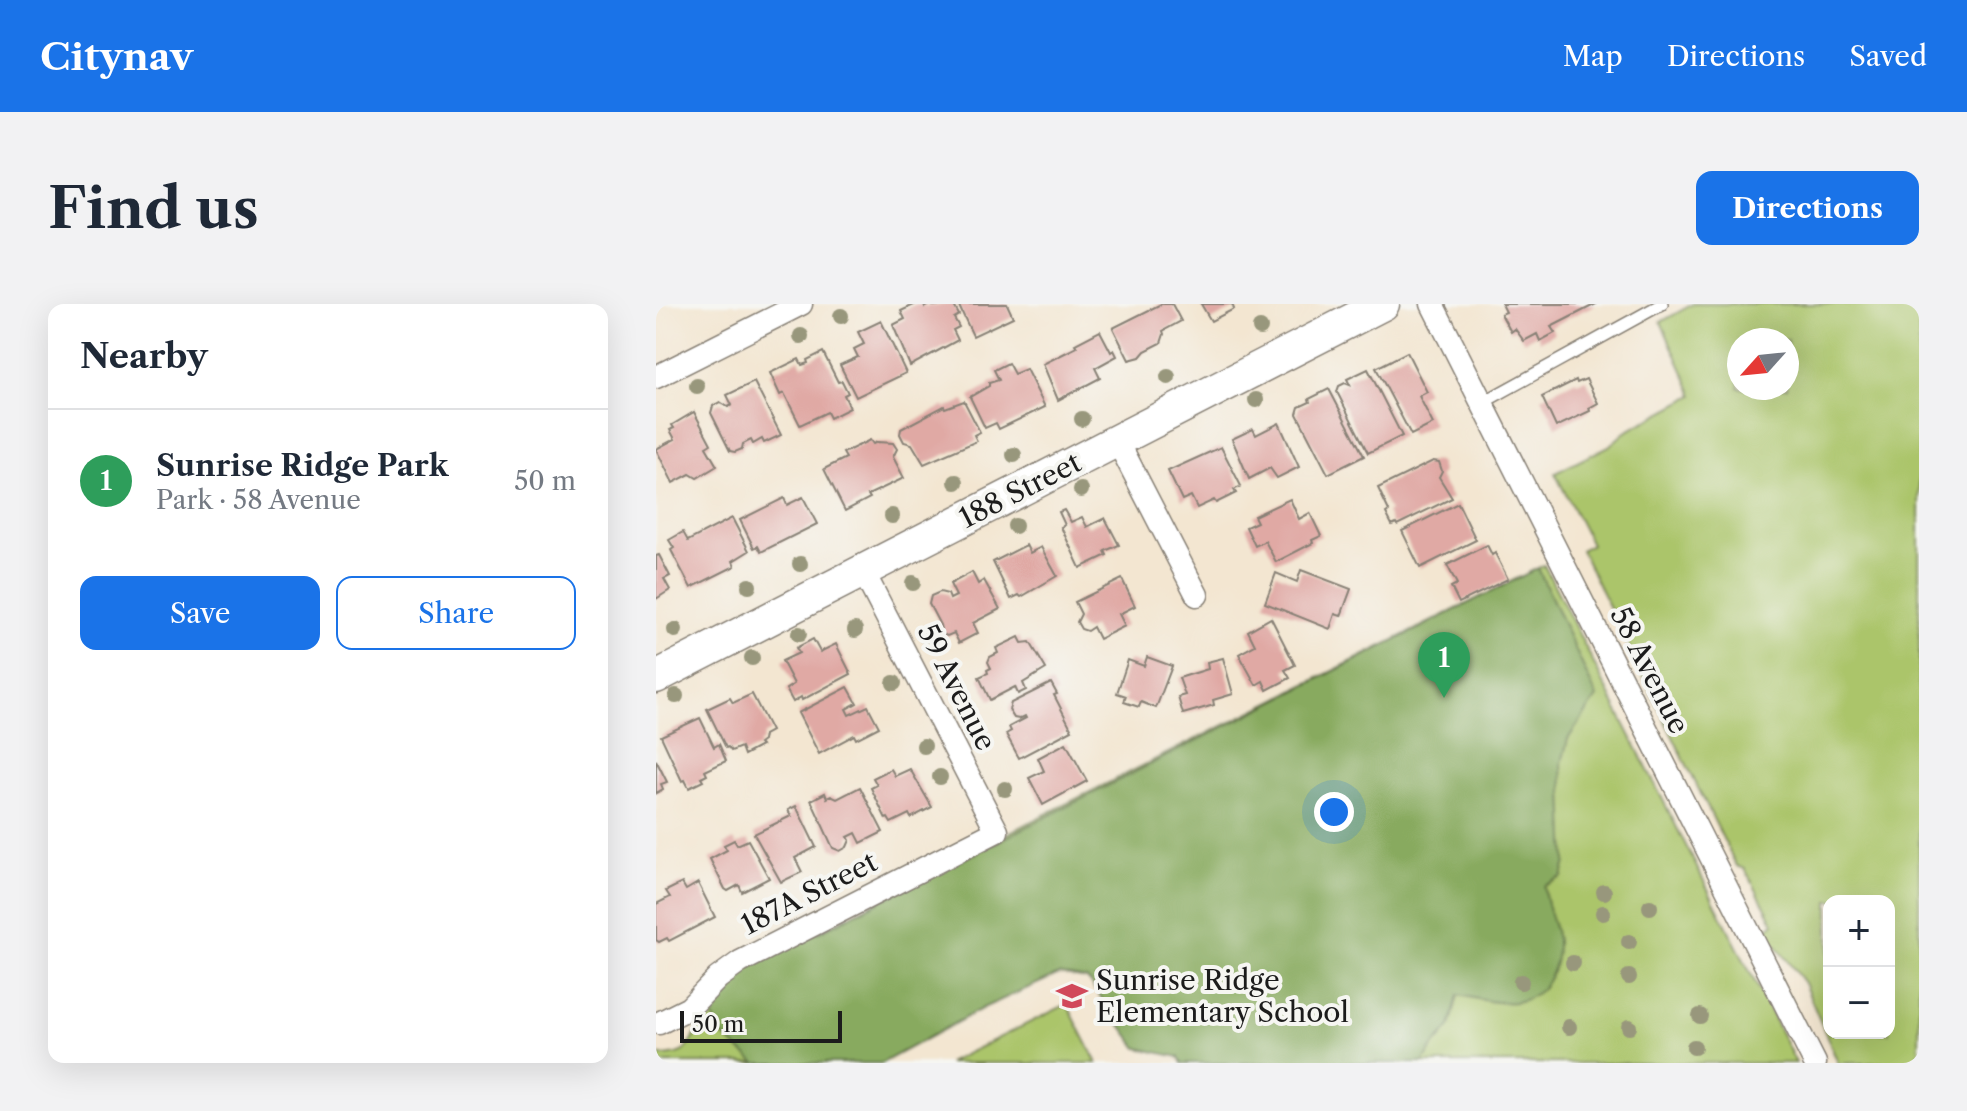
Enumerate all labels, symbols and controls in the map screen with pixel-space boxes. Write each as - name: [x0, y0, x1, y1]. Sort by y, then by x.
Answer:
- text: Citynav: [40, 33, 193, 80]
- text: Map: [1563, 39, 1623, 73]
- text: Directions: [1667, 39, 1805, 73]
- text: Saved: [1849, 39, 1927, 73]
- button: Directions: [1696, 171, 1919, 245]
- text: Find us: [48, 174, 259, 243]
- north arrow: [1727, 328, 1799, 400]
- text: Nearby: [80, 335, 208, 377]
- street label: 188 Street: [954, 445, 1087, 535]
- text: Sunrise Ridge Park: [156, 447, 448, 484]
- text: 1: [100, 465, 112, 497]
- text: 50 m: [514, 465, 576, 497]
- text: Park · 58 Avenue: [156, 484, 361, 516]
- button: Save: [80, 576, 320, 650]
- button: Share: [336, 576, 576, 650]
- street label: 58 Avenue: [1604, 601, 1696, 739]
- street label: 59 Avenue: [911, 618, 1003, 756]
- pin: 1: [1418, 632, 1470, 698]
- your location: [1314, 792, 1354, 832]
- street label: 187A Street: [735, 844, 883, 942]
- map controls: [1823, 895, 1895, 1039]
- button: +: [1823, 895, 1895, 967]
- place label: Sunrise Ridge Elementary School: [1096, 963, 1349, 1029]
- button: −: [1823, 967, 1895, 1039]
- school or university icon: Sunrise Ridge Elementary School: [1055, 979, 1089, 1013]
- scale bar: [680, 1007, 842, 1043]
- text: 50 m: [692, 1011, 744, 1038]

